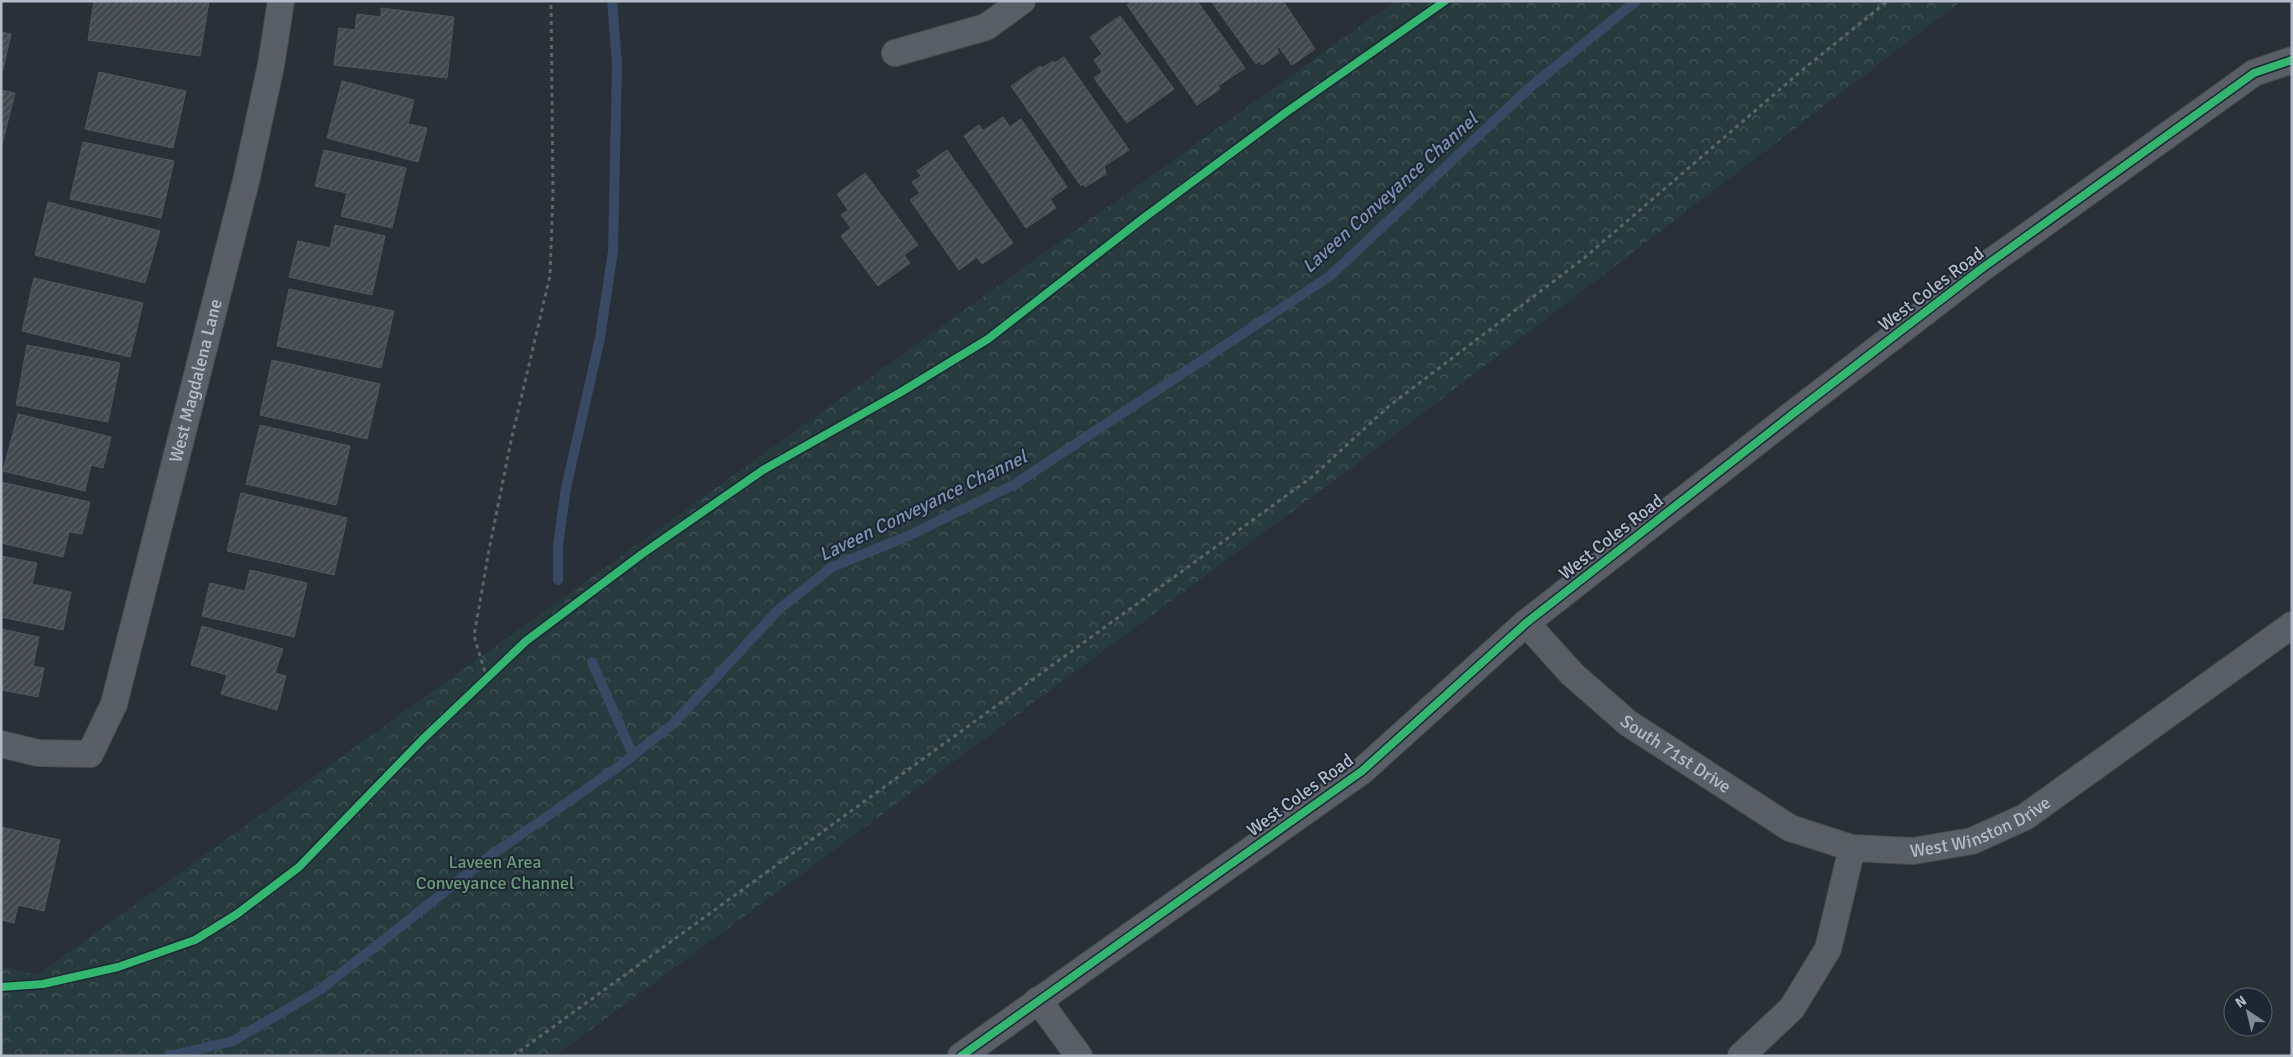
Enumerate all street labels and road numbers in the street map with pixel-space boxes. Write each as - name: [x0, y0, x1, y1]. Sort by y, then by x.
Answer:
- street label: West Coles Road: [1874, 242, 1988, 336]
- street label: West Magdalena Lane: [164, 297, 227, 465]
- street label: West Coles Road: [1554, 489, 1668, 585]
- street label: South 71st Drive: [1616, 710, 1735, 798]
- street label: West Coles Road: [1242, 749, 1358, 841]
- street label: West Winston Drive: [1909, 791, 2055, 862]

